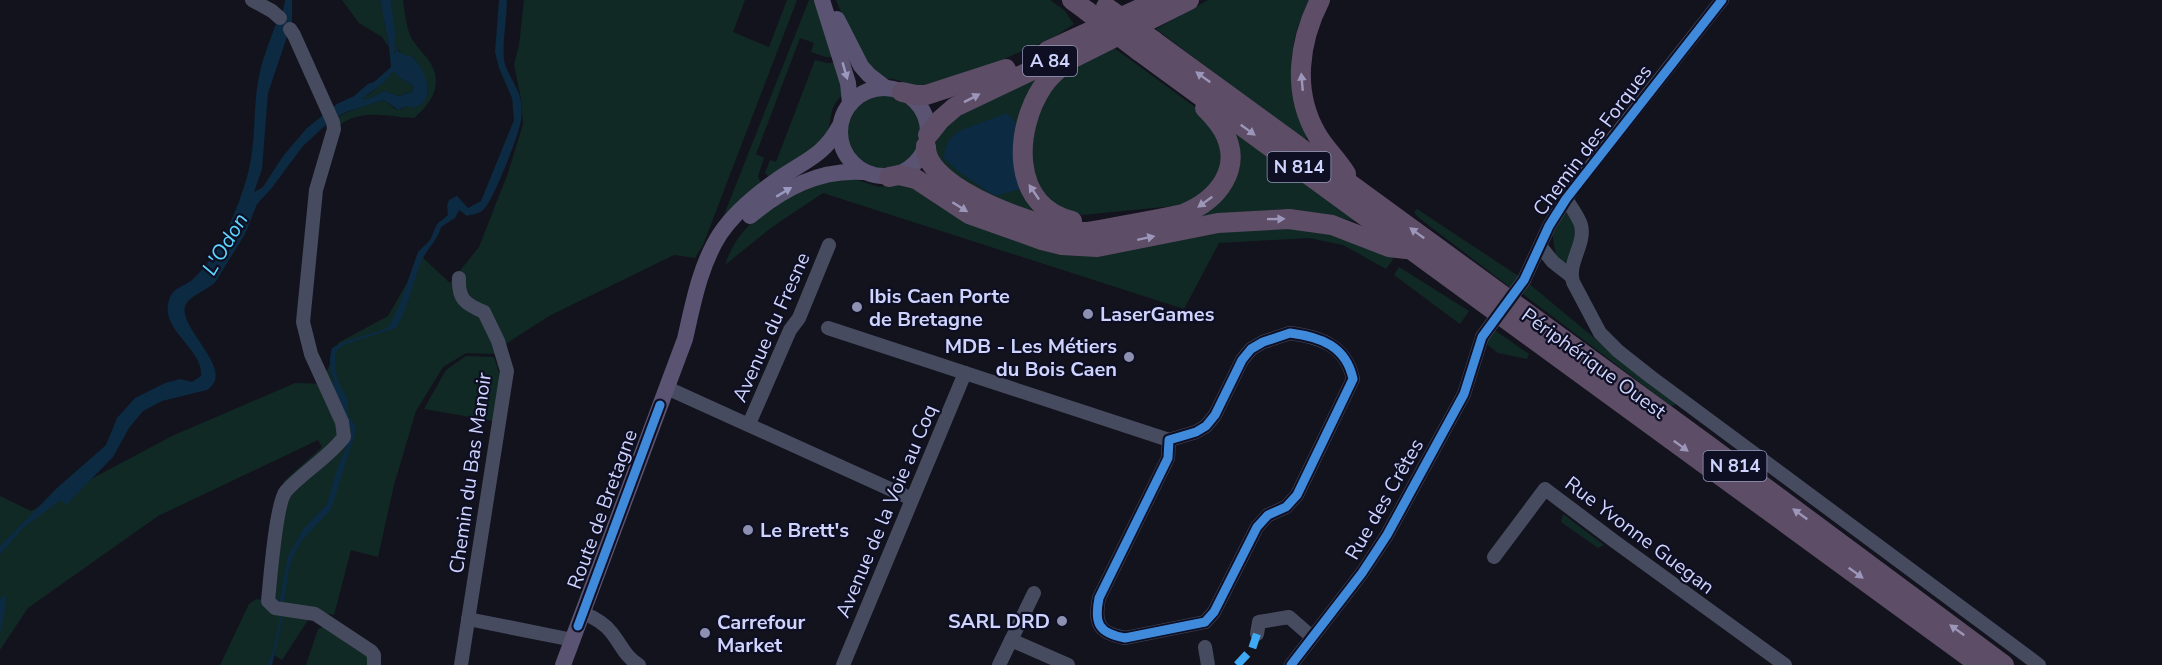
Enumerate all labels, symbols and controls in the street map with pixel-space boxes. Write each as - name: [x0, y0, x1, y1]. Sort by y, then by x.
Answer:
- road number: A 84: [1023, 46, 1077, 76]
- street label: Chemin des Forques: [1527, 59, 1658, 221]
- one-way arrow: [841, 62, 850, 80]
- one-way arrow: [1195, 71, 1211, 83]
- one-way arrow: [1297, 73, 1307, 92]
- one-way arrow: [964, 93, 981, 103]
- one-way arrow: [1240, 124, 1256, 136]
- road number: N 814: [1268, 152, 1330, 182]
- one-way arrow: [1028, 184, 1039, 201]
- one-way arrow: [776, 187, 792, 198]
- one-way arrow: [1198, 196, 1214, 208]
- one-way arrow: [951, 202, 968, 213]
- water label: L'Odon: [195, 208, 255, 280]
- one-way arrow: [1266, 214, 1285, 224]
- one-way arrow: [1409, 228, 1424, 240]
- one-way arrow: [1137, 233, 1156, 242]
- street label: Avenue du Fresne: [726, 248, 817, 406]
- place label: Ibis Caen Porte de Bretagne: [869, 283, 1010, 333]
- marker: Ibis Caen Porte de Bretagne: [850, 300, 864, 314]
- place label: LaserGames: [1100, 301, 1215, 328]
- street label: Périphérique Ouest: [1516, 302, 1672, 426]
- marker: LaserGames: [1081, 307, 1095, 321]
- place label: MDB - Les Métiers du Bois Caen: [945, 333, 1117, 383]
- marker: MDB - Les Métiers du Bois Caen: [1122, 350, 1136, 364]
- street label: Chemin du Bas Manoir: [443, 371, 498, 575]
- street label: Avenue de la Voie au Coq: [829, 401, 944, 622]
- street label: Route de Bretagne: [561, 426, 644, 593]
- street label: Rue des Crêtes: [1339, 434, 1430, 565]
- one-way arrow: [1674, 440, 1689, 452]
- road number: N 814: [1704, 451, 1766, 481]
- street label: Rue Yvonne Guegan: [1559, 470, 1720, 601]
- one-way arrow: [1793, 508, 1809, 520]
- place label: Le Brett's: [760, 517, 849, 544]
- marker: Le Brett's: [741, 523, 755, 537]
- one-way arrow: [1848, 567, 1863, 579]
- place label: SARL DRD: [948, 608, 1050, 635]
- place label: Carrefour Market: [717, 609, 806, 659]
- marker: SARL DRD: [1055, 614, 1069, 628]
- one-way arrow: [1950, 624, 1966, 636]
- marker: Carrefour Market: [698, 626, 712, 640]

